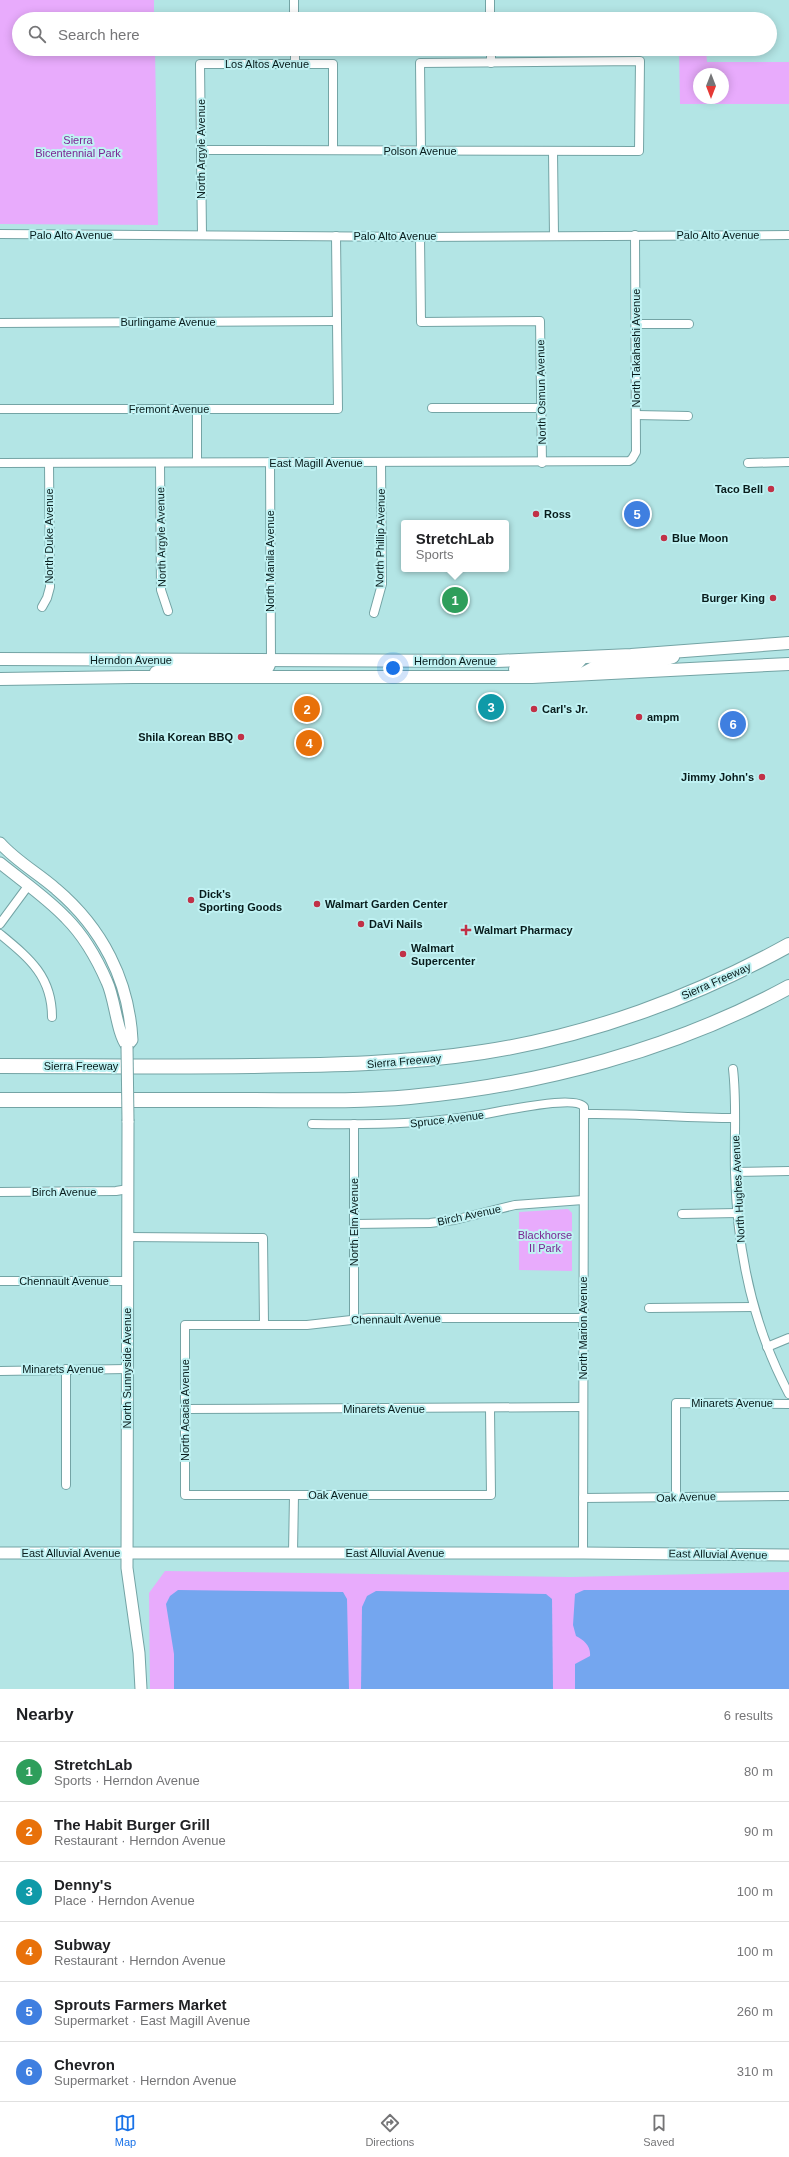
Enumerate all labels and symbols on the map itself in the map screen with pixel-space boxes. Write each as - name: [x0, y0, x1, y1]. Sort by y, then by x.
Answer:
- street label: Los Altos Avenue: [225, 58, 309, 70]
- north arrow: [693, 68, 729, 104]
- street label: North Argyle Avenue: [195, 99, 207, 199]
- park label: Sierra Bicentennial Park: [35, 134, 121, 159]
- street label: Polson Avenue: [383, 145, 457, 157]
- street label: Palo Alto Avenue: [30, 229, 112, 241]
- street label: Palo Alto Avenue: [677, 229, 759, 241]
- street label: Palo Alto Avenue: [354, 230, 436, 242]
- street label: North Takahashi Avenue: [630, 289, 642, 407]
- street label: Burlingame Avenue: [120, 316, 216, 328]
- street label: North Osmun Avenue: [534, 339, 548, 445]
- street label: Fremont Avenue: [129, 403, 209, 415]
- street label: East Magill Avenue: [269, 457, 363, 469]
- place label: Taco Bell: [715, 483, 763, 495]
- marker: Taco Bell: [766, 484, 776, 494]
- street label: North Argyle Avenue: [154, 487, 168, 587]
- street label: North Duke Avenue: [43, 488, 55, 584]
- street label: North Phillip Avenue: [373, 488, 387, 588]
- pin: 5: [624, 499, 650, 529]
- place label: Ross: [544, 508, 571, 520]
- marker: Ross: [531, 509, 541, 519]
- street label: North Manila Avenue: [264, 510, 276, 612]
- place label: Blue Moon: [672, 532, 728, 544]
- marker: Blue Moon: [659, 533, 669, 543]
- pin: 1: [442, 585, 468, 615]
- place label: Burger King: [701, 592, 765, 604]
- marker: Burger King: [768, 593, 778, 603]
- street label: Herndon Avenue: [90, 654, 172, 666]
- street label: Herndon Avenue: [414, 655, 496, 667]
- your location: [383, 658, 403, 678]
- pin: 3: [478, 692, 504, 722]
- pin: 2: [294, 694, 320, 724]
- place label: Carl's Jr.: [542, 703, 588, 715]
- marker: Carl's Jr.: [529, 704, 539, 714]
- pin: 6: [720, 709, 746, 739]
- place label: ampm: [647, 711, 680, 723]
- marker: ampm: [634, 712, 644, 722]
- pin: 4: [296, 728, 322, 758]
- place label: Shila Korean BBQ: [138, 731, 233, 743]
- marker: Shila Korean BBQ: [236, 732, 246, 742]
- place label: Jimmy John's: [681, 771, 754, 783]
- marker: Jimmy John's: [757, 772, 767, 782]
- place label: Dick's Sporting Goods: [199, 888, 282, 913]
- marker: Dick's Sporting Goods: [186, 895, 196, 905]
- place label: Walmart Garden Center: [325, 898, 448, 910]
- marker: Walmart Garden Center: [312, 899, 322, 909]
- place label: DaVi Nails: [369, 918, 423, 930]
- marker: DaVi Nails: [356, 919, 366, 929]
- place label: Walmart Pharmacy: [474, 924, 574, 936]
- marker: Walmart Pharmacy: [461, 925, 471, 935]
- place label: Walmart Supercenter: [411, 942, 476, 967]
- marker: Walmart Supercenter: [398, 949, 408, 959]
- street label: Sierra Freeway: [679, 960, 753, 1002]
- street label: Sierra Freeway: [366, 1052, 442, 1070]
- street label: Sierra Freeway: [44, 1060, 119, 1072]
- street label: Spruce Avenue: [409, 1109, 485, 1129]
- street label: North Hughes Avenue: [729, 1135, 747, 1243]
- street label: North Elm Avenue: [348, 1178, 360, 1266]
- street label: Birch Avenue: [32, 1186, 96, 1198]
- street label: Birch Avenue: [436, 1202, 502, 1228]
- park label: Blackhorse II Park: [518, 1229, 572, 1254]
- street label: Chennault Avenue: [19, 1275, 109, 1287]
- street label: North Marion Avenue: [577, 1276, 589, 1380]
- street label: North Sunnyside Avenue: [121, 1308, 133, 1428]
- street label: Chennault Avenue: [351, 1312, 441, 1326]
- street label: North Acacia Avenue: [179, 1359, 191, 1461]
- street label: Minarets Avenue: [22, 1363, 104, 1375]
- street label: Minarets Avenue: [691, 1397, 773, 1409]
- street label: Minarets Avenue: [343, 1403, 425, 1415]
- street label: Oak Avenue: [308, 1489, 368, 1501]
- street label: Oak Avenue: [656, 1490, 716, 1504]
- street label: East Alluvial Avenue: [22, 1547, 120, 1559]
- street label: East Alluvial Avenue: [346, 1547, 444, 1559]
- street label: East Alluvial Avenue: [668, 1547, 768, 1561]

